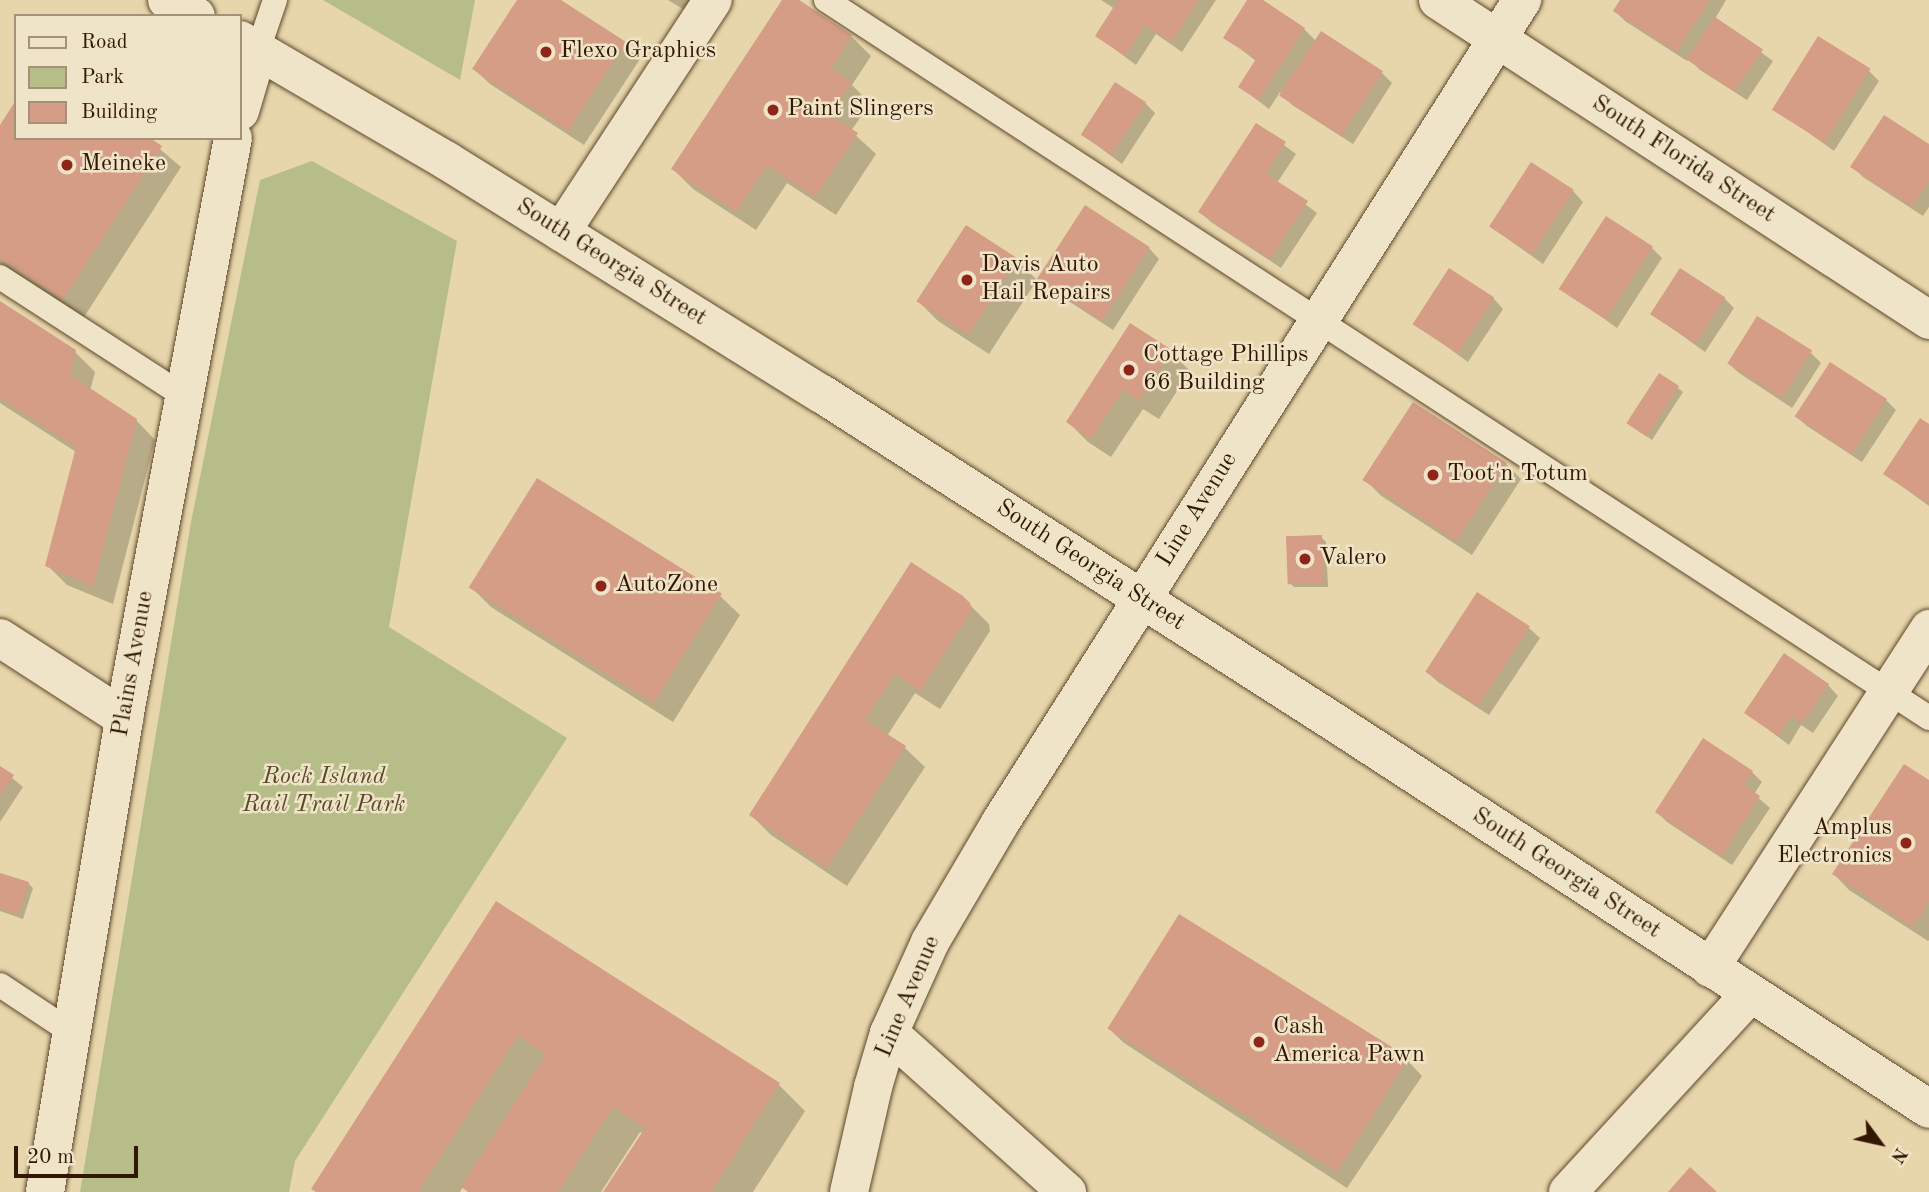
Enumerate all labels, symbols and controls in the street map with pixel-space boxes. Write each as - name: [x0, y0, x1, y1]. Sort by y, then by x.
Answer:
- legend: [14, 14, 242, 140]
- text: Road: [81, 32, 128, 53]
- place label: Flexo Graphics: [560, 38, 716, 66]
- marker: Flexo Graphics: [538, 44, 554, 60]
- text: Park: [81, 67, 124, 88]
- street label: South Florida Street: [1586, 90, 1780, 230]
- place label: Paint Slingers: [787, 96, 934, 124]
- text: Building: [81, 102, 157, 123]
- marker: Paint Slingers: [765, 102, 781, 118]
- place label: Meineke: [81, 151, 166, 179]
- marker: Meineke: [59, 157, 75, 173]
- street label: South Georgia Street: [510, 193, 712, 333]
- place label: Davis Auto Hail Repairs: [981, 252, 1111, 308]
- marker: Davis Auto Hail Repairs: [959, 272, 975, 288]
- place label: Cottage Phillips 66 Building: [1143, 342, 1309, 398]
- marker: Cottage Phillips 66 Building: [1121, 362, 1137, 378]
- street label: Line Avenue: [1151, 447, 1245, 573]
- place label: Toot'n Totum: [1447, 461, 1588, 489]
- marker: Toot'n Totum: [1425, 467, 1441, 483]
- street label: South Georgia Street: [990, 494, 1190, 638]
- place label: Valero: [1319, 545, 1387, 573]
- marker: Valero: [1297, 551, 1313, 567]
- place label: AutoZone: [615, 572, 718, 600]
- marker: AutoZone: [593, 578, 609, 594]
- street label: Plains Avenue: [107, 589, 161, 739]
- park label: Rock Island Rail Trail Park: [243, 764, 405, 820]
- street label: South Georgia Street: [1466, 802, 1666, 946]
- place label: Amplus Electronics: [1777, 815, 1892, 871]
- marker: Amplus Electronics: [1898, 835, 1914, 851]
- street label: Line Avenue: [870, 932, 948, 1062]
- place label: Cash America Pawn: [1273, 1014, 1425, 1070]
- marker: Cash America Pawn: [1251, 1034, 1267, 1050]
- north arrow: [1845, 1108, 1915, 1178]
- scale bar: [18, 1132, 142, 1176]
- text: N: [1886, 1143, 1910, 1166]
- text: 20 m: [27, 1147, 74, 1168]

